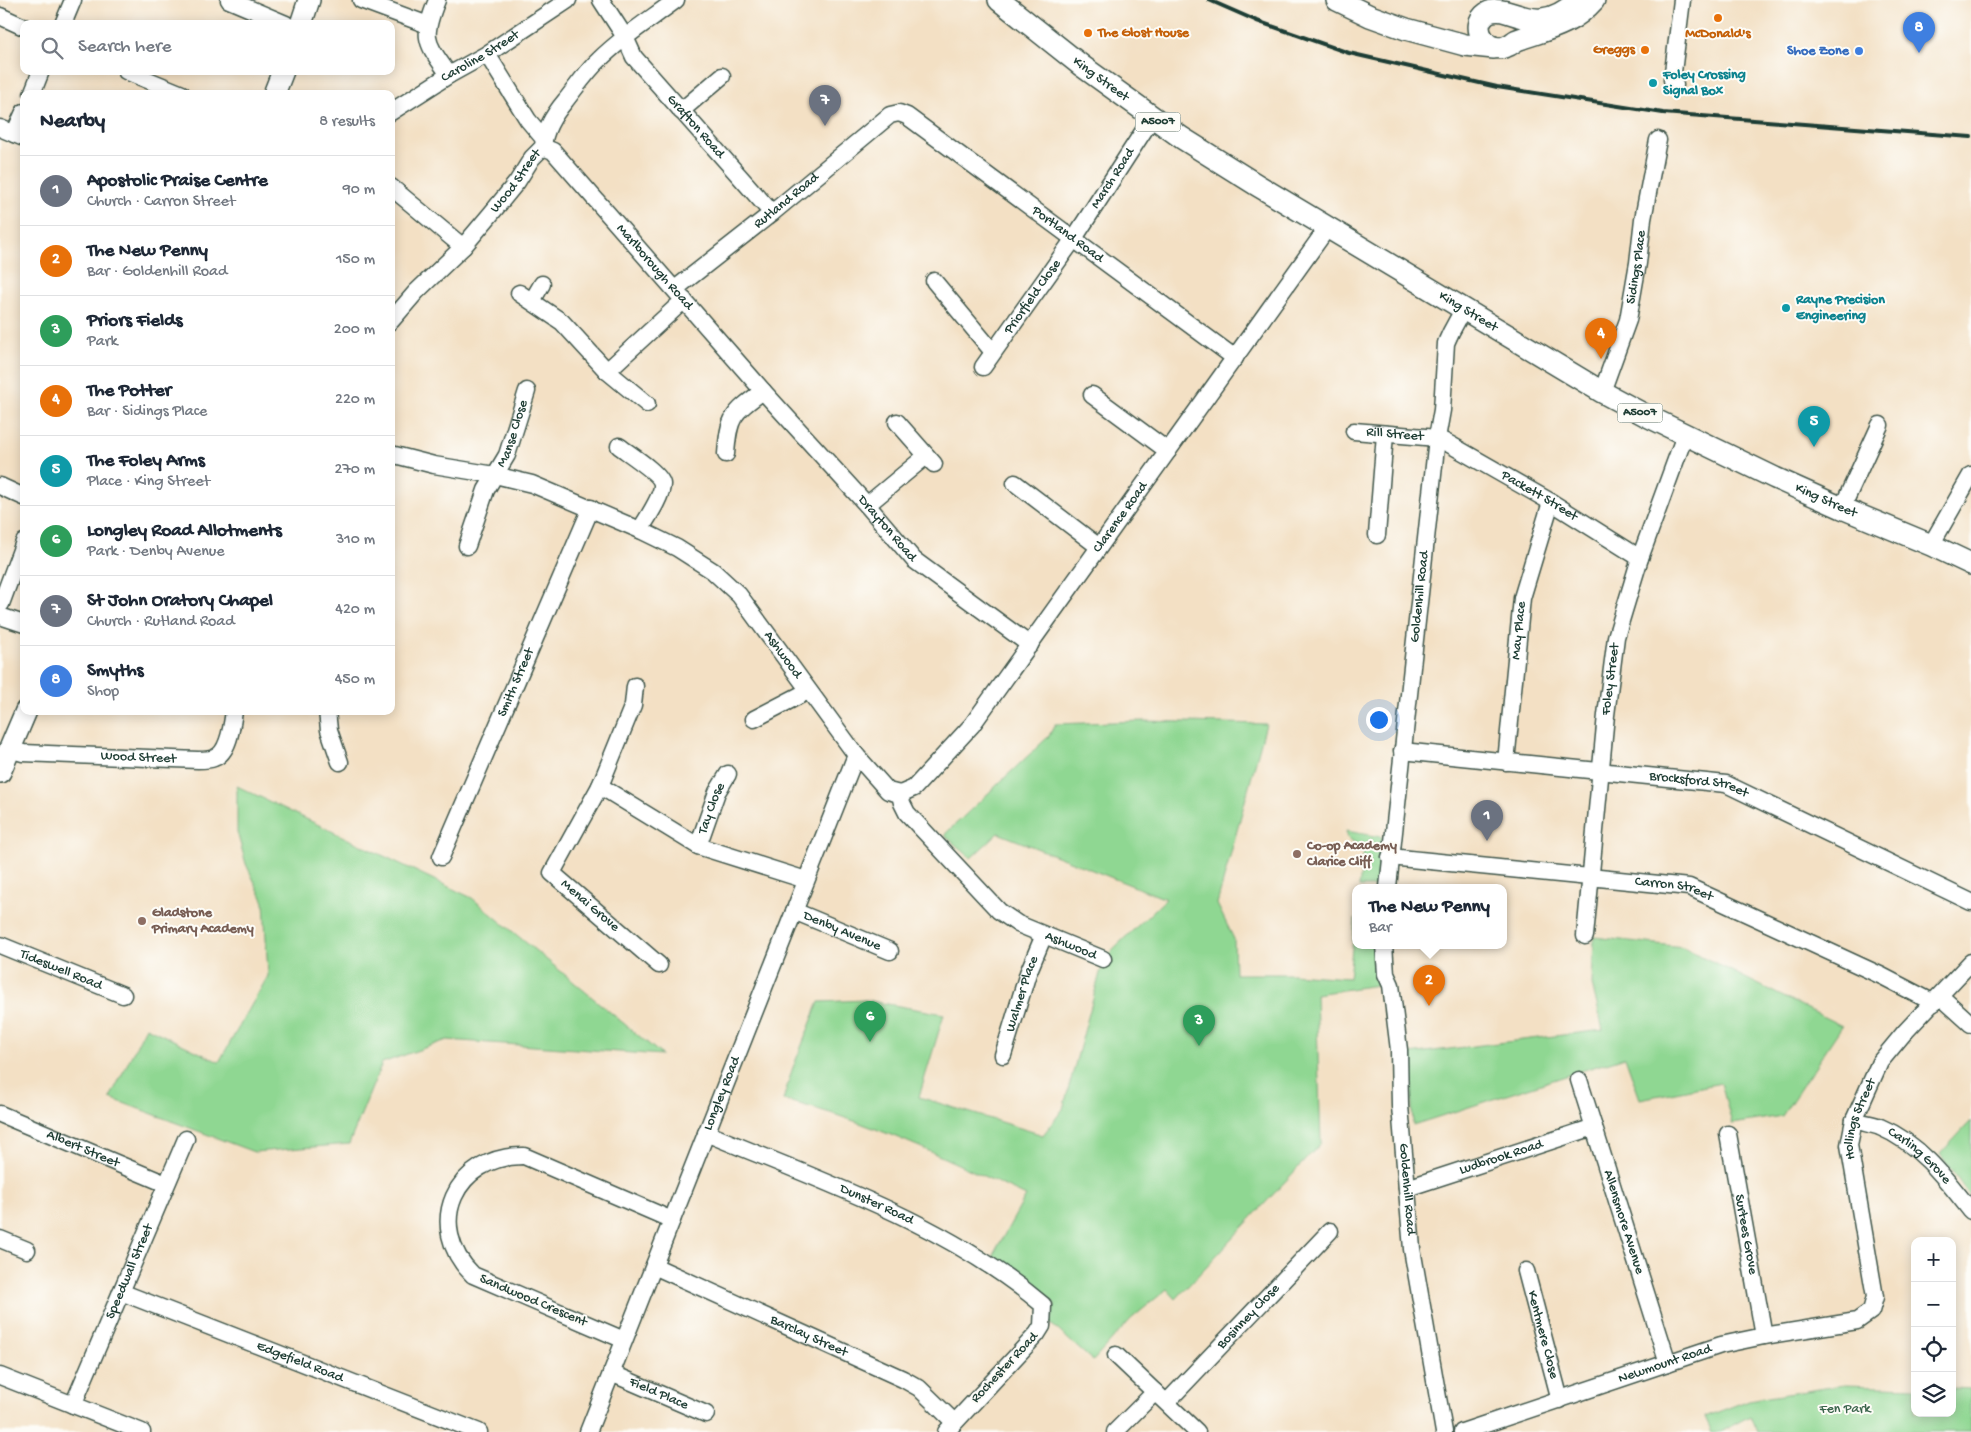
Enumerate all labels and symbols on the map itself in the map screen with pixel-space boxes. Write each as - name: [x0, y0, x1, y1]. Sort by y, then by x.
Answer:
- marker: McDonald's: [1712, 12, 1724, 24]
- pin: 8: [1903, 12, 1935, 53]
- place label: The Glost House: [1097, 25, 1190, 42]
- street label: Caroline Street: [438, 26, 524, 86]
- place label: McDonald's: [1685, 26, 1751, 43]
- marker: The Glost House: [1082, 27, 1094, 39]
- place label: Greggs: [1593, 42, 1636, 59]
- place label: Shoe Zone: [1787, 43, 1850, 60]
- marker: Greggs: [1639, 44, 1651, 56]
- marker: Shoe Zone: [1853, 45, 1865, 57]
- street label: King Street: [1069, 53, 1133, 106]
- place label: Foley Crossing Signal Box: [1662, 67, 1746, 100]
- marker: Foley Crossing Signal Box: [1647, 77, 1659, 89]
- pin: 7: [809, 85, 841, 126]
- street label: Grafton Road: [663, 91, 729, 163]
- road number: A5007: [1136, 112, 1180, 132]
- street label: March Road: [1087, 143, 1140, 212]
- street label: Wood Street: [487, 144, 546, 216]
- street label: Rutland Road: [750, 168, 824, 233]
- street label: Portland Road: [1027, 202, 1108, 268]
- street label: Marlborough Road: [612, 221, 698, 315]
- street label: Sidings Place: [1622, 229, 1650, 306]
- street label: Priorfield Close: [1000, 256, 1065, 338]
- street label: King Street: [1435, 287, 1502, 337]
- place label: Rayne Precision Engineering: [1795, 292, 1885, 325]
- marker: Rayne Precision Engineering: [1780, 302, 1792, 314]
- pin: 4: [1585, 318, 1617, 359]
- street label: Manse Close: [493, 397, 532, 471]
- road number: A5007: [1618, 403, 1662, 422]
- pin: 5: [1798, 406, 1830, 447]
- street label: Rill Street: [1366, 424, 1425, 445]
- street label: Packett Street: [1497, 466, 1582, 526]
- street label: Clarence Road: [1089, 477, 1153, 556]
- street label: King Street: [1792, 479, 1861, 522]
- street label: Drayton Road: [853, 491, 922, 567]
- street label: Goldenhill Road: [1406, 548, 1433, 643]
- street label: May Place: [1508, 600, 1530, 660]
- street label: Ashwood: [760, 628, 807, 683]
- street label: Foley Street: [1597, 641, 1624, 717]
- street label: Smith Street: [494, 644, 539, 720]
- your location: [1366, 707, 1392, 733]
- street label: Wood Street: [100, 748, 178, 768]
- street label: Brocksford Street: [1647, 768, 1752, 803]
- street label: Tay Close: [694, 779, 730, 837]
- pin: 1: [1471, 800, 1503, 841]
- place label: Co-op Academy Clarice Cliff: [1306, 838, 1397, 871]
- marker: Co-op Academy Clarice Cliff: [1291, 848, 1303, 860]
- street label: Carron Street: [1634, 873, 1717, 906]
- street label: Menai Grove: [557, 876, 623, 936]
- place label: Gladstone Primary Academy: [151, 905, 254, 938]
- street label: Denby Avenue: [800, 907, 884, 955]
- marker: Gladstone Primary Academy: [136, 915, 148, 927]
- street label: Ashwood: [1042, 928, 1101, 965]
- street label: Tideswell Road: [17, 945, 106, 995]
- street label: Walmer Place: [1002, 953, 1043, 1034]
- pin: 2: [1413, 965, 1445, 1006]
- pin: 6: [854, 1001, 886, 1042]
- pin: 3: [1183, 1005, 1215, 1046]
- street label: Longley Road: [700, 1052, 745, 1133]
- street label: Hollings Street: [1841, 1075, 1881, 1161]
- street label: Carling Grove: [1885, 1124, 1955, 1188]
- street label: Albert Street: [44, 1126, 123, 1172]
- street label: Ludbrook Road: [1457, 1135, 1547, 1179]
- street label: Goldenhill Road: [1395, 1142, 1419, 1237]
- street label: Allensmore Avenue: [1599, 1168, 1648, 1277]
- street label: Dunster Road: [836, 1180, 918, 1230]
- street label: Surtees Grove: [1730, 1193, 1762, 1277]
- street label: Speedwall Street: [102, 1220, 158, 1322]
- street label: Sandwood Crescent: [477, 1271, 591, 1332]
- street label: Bosinney Close: [1213, 1280, 1284, 1353]
- street label: Kentmere Close: [1523, 1289, 1563, 1381]
- street label: Barclay Street: [767, 1311, 851, 1362]
- street label: Rochester Road: [968, 1328, 1043, 1407]
- street label: Edgefield Road: [254, 1337, 347, 1387]
- street label: Newmount Road: [1616, 1340, 1715, 1387]
- street label: Field Place: [626, 1373, 692, 1414]
- park label: Fen Park: [1818, 1401, 1872, 1418]

